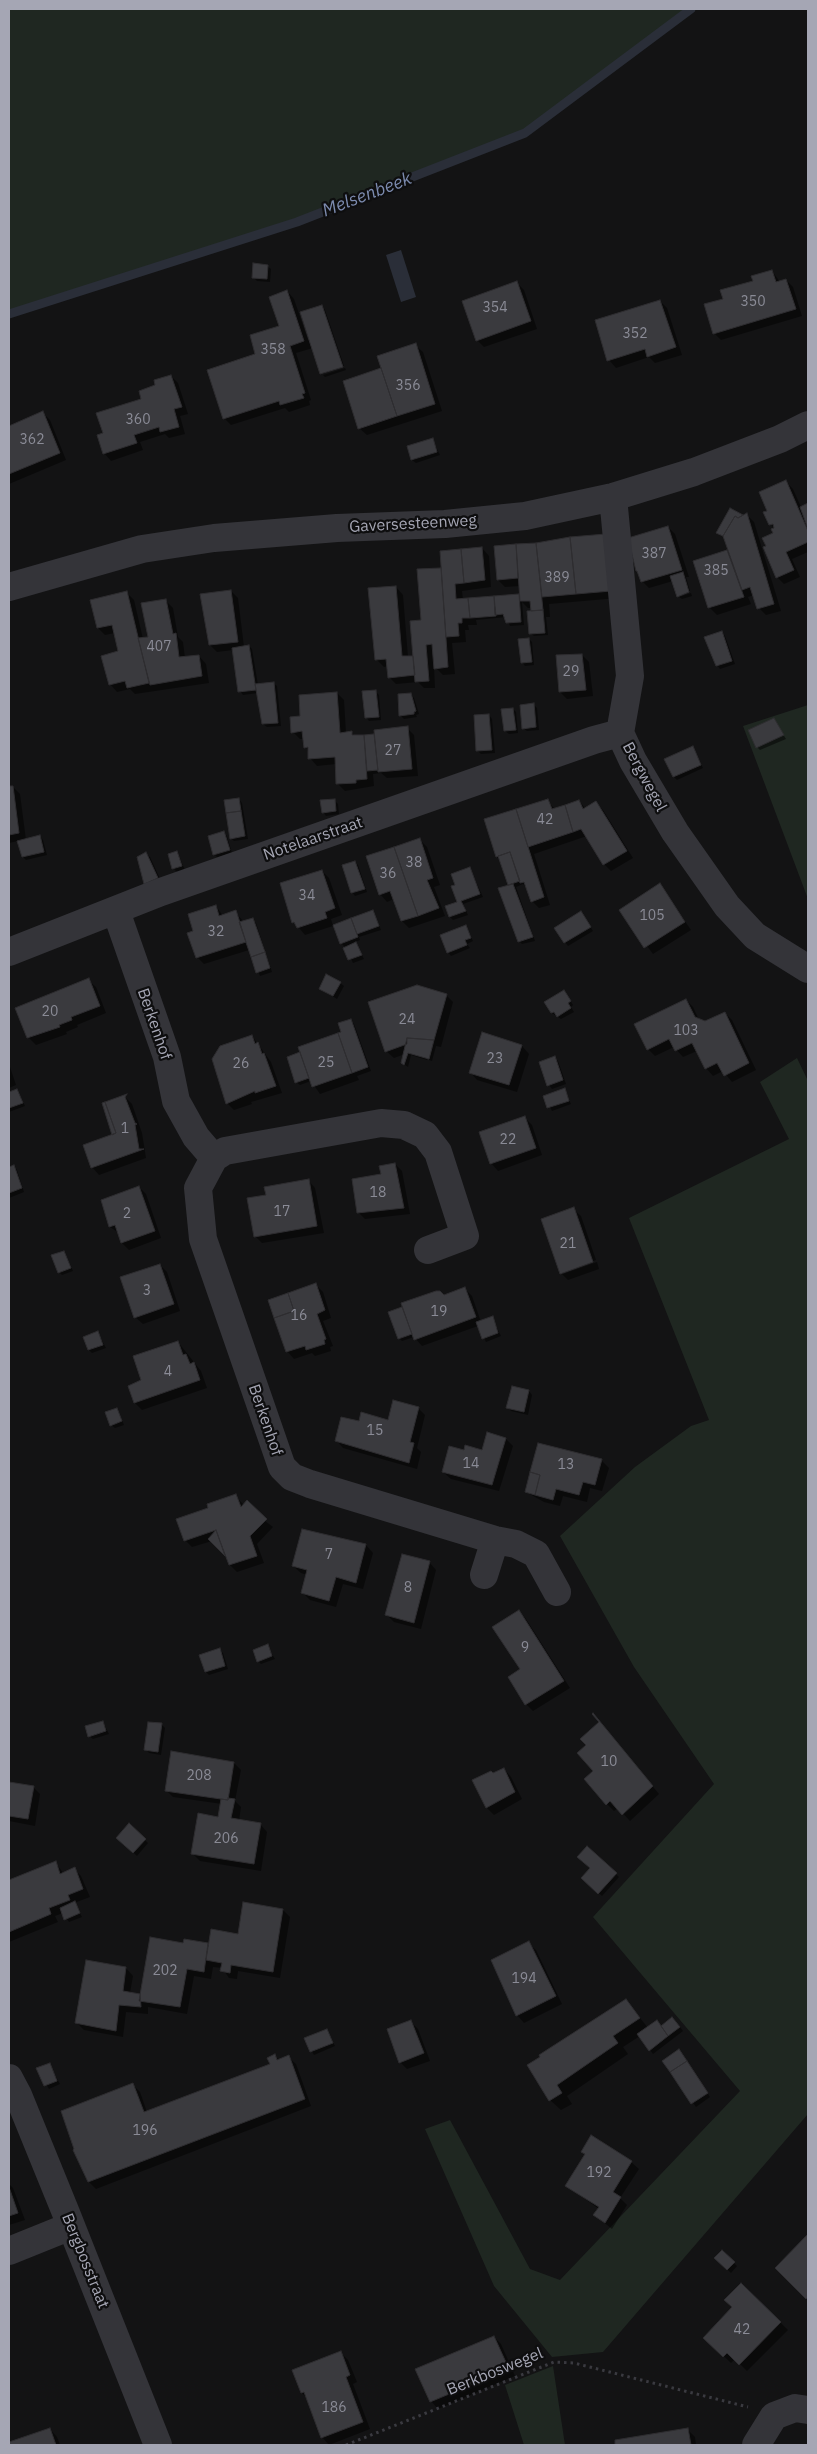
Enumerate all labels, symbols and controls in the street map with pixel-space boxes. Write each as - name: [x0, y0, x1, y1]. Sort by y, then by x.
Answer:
- water label: Melsenbeek: [319, 168, 415, 222]
- house number: 350: [740, 294, 766, 310]
- house number: 354: [482, 300, 508, 316]
- house number: 352: [622, 326, 648, 342]
- house number: 358: [260, 342, 286, 358]
- house number: 356: [395, 378, 421, 394]
- house number: 360: [125, 412, 151, 428]
- house number: 362: [19, 432, 45, 448]
- street label: Gaversesteenweg: [349, 511, 477, 537]
- house number: 387: [641, 546, 667, 562]
- house number: 385: [703, 563, 729, 579]
- house number: 389: [544, 570, 570, 586]
- house number: 407: [146, 639, 172, 655]
- house number: 29: [563, 664, 579, 680]
- street label: Bergwegel: [618, 739, 670, 815]
- house number: 27: [385, 743, 401, 759]
- house number: 42: [537, 812, 553, 828]
- street label: Notelaarstraat: [261, 813, 365, 865]
- house number: 38: [406, 855, 422, 871]
- house number: 36: [380, 866, 396, 882]
- house number: 34: [299, 888, 315, 904]
- house number: 105: [639, 908, 665, 924]
- house number: 32: [208, 924, 224, 940]
- street label: Berkenhof: [133, 986, 175, 1062]
- house number: 20: [42, 1004, 58, 1020]
- house number: 24: [399, 1012, 415, 1028]
- house number: 103: [673, 1023, 699, 1039]
- house number: 23: [487, 1051, 503, 1067]
- house number: 25: [318, 1055, 334, 1071]
- house number: 26: [233, 1056, 249, 1072]
- house number: 1: [121, 1121, 129, 1137]
- house number: 22: [500, 1132, 516, 1148]
- house number: 18: [370, 1185, 386, 1201]
- house number: 17: [274, 1204, 290, 1220]
- house number: 2: [123, 1206, 131, 1222]
- house number: 21: [560, 1236, 576, 1252]
- house number: 3: [143, 1283, 151, 1299]
- house number: 19: [431, 1304, 447, 1320]
- house number: 16: [291, 1308, 307, 1324]
- house number: 4: [164, 1364, 172, 1380]
- street label: Berkenhof: [244, 1382, 286, 1458]
- house number: 15: [367, 1423, 383, 1439]
- house number: 14: [463, 1456, 479, 1472]
- house number: 13: [558, 1457, 574, 1473]
- house number: 7: [325, 1547, 333, 1563]
- house number: 8: [404, 1580, 412, 1596]
- house number: 9: [521, 1640, 529, 1656]
- house number: 10: [601, 1754, 617, 1770]
- house number: 208: [186, 1768, 212, 1784]
- house number: 206: [213, 1831, 239, 1847]
- house number: 202: [152, 1963, 178, 1979]
- house number: 194: [511, 1971, 537, 1987]
- house number: 196: [132, 2123, 158, 2139]
- house number: 192: [586, 2165, 612, 2181]
- street label: Bergbosstraat: [57, 2211, 113, 2311]
- house number: 42: [734, 2322, 750, 2338]
- street label: Berkboswegel: [444, 2344, 546, 2400]
- house number: 186: [321, 2400, 347, 2416]

